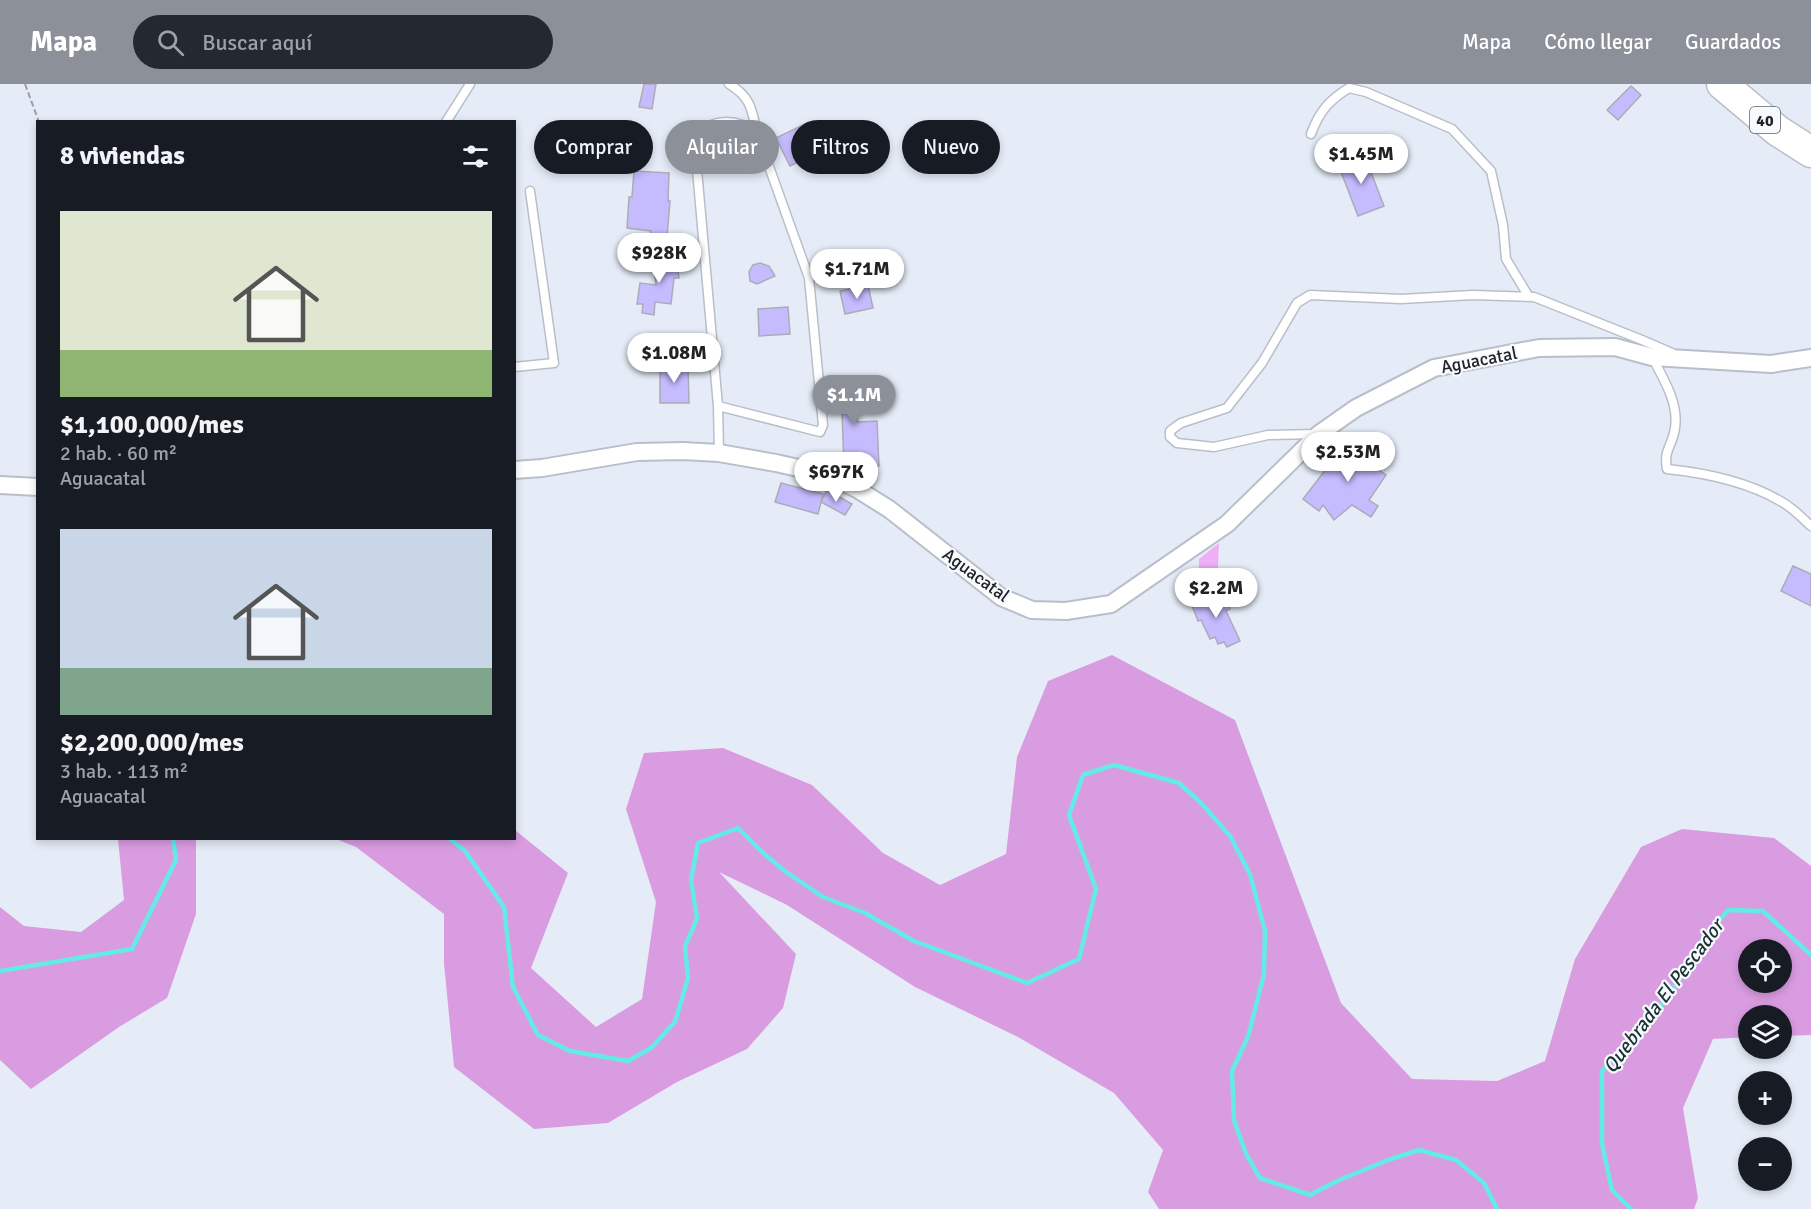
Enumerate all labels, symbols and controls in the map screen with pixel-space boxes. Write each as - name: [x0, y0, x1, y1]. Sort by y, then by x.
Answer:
- search box: [133, 15, 553, 69]
- text: Mapa: [30, 25, 97, 59]
- icon: search: [154, 26, 187, 59]
- text: Buscar aquí: [202, 29, 312, 56]
- text: Mapa: [1462, 29, 1511, 55]
- text: Cómo llegar: [1544, 29, 1652, 55]
- text: Guardados: [1685, 29, 1781, 55]
- road number: 40: [1750, 107, 1780, 133]
- chip: Comprar: [534, 120, 653, 174]
- chip: Alquilar: [665, 120, 779, 174]
- chip: Filtros: [791, 120, 890, 174]
- chip: Nuevo: [902, 120, 1000, 174]
- pin: $1.45M: [1312, 134, 1410, 185]
- text: 8 viviendas: [60, 140, 185, 172]
- icon: filters: [459, 140, 492, 173]
- text: $1.45M: [1328, 141, 1394, 166]
- pin: $928K: [617, 233, 701, 284]
- text: $928K: [631, 240, 687, 265]
- pin: $1.71M: [808, 249, 906, 300]
- icon: home: [222, 250, 330, 358]
- text: $1.71M: [824, 256, 890, 281]
- pin: $1.08M: [625, 333, 723, 384]
- text: $1.08M: [641, 340, 707, 365]
- street label: Aguacatal: [1439, 342, 1519, 378]
- pin: $1.1M: [812, 375, 896, 426]
- text: $1.1M: [827, 382, 881, 407]
- text: $1,100,000/mes: [60, 409, 244, 441]
- pin: $2.53M: [1299, 432, 1397, 483]
- text: $2.53M: [1315, 439, 1381, 464]
- text: 2 hab. · 60 m²: [60, 441, 177, 466]
- pin: $697K: [794, 452, 878, 503]
- text: $697K: [808, 459, 864, 484]
- text: Aguacatal: [60, 466, 146, 491]
- street label: Aguacatal: [938, 543, 1014, 607]
- icon: home: [222, 568, 330, 676]
- pin: $2.2M: [1174, 568, 1258, 619]
- text: $2.2M: [1189, 575, 1243, 600]
- text: $2,200,000/mes: [60, 727, 244, 759]
- text: 3 hab. · 113 m²: [60, 759, 188, 784]
- text: Aguacatal: [60, 784, 146, 809]
- water label: Quebrada El Pescador: [1597, 912, 1731, 1078]
- map controls: [1738, 939, 1792, 1191]
- button: locate: [1738, 939, 1792, 993]
- button: layers: [1738, 1005, 1792, 1059]
- button: +: [1738, 1071, 1792, 1125]
- button: −: [1738, 1137, 1792, 1191]

